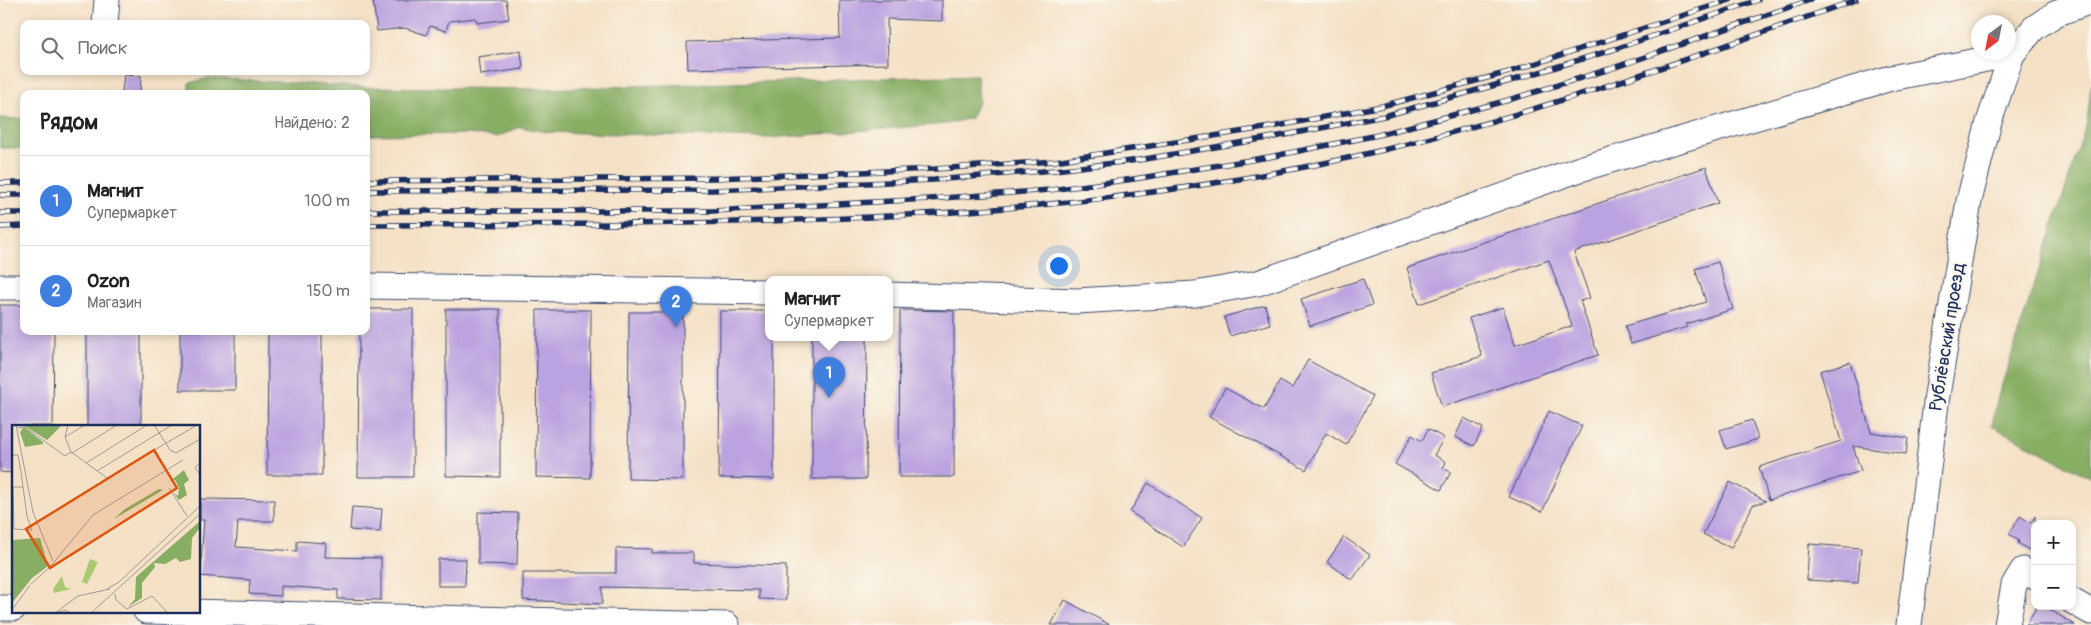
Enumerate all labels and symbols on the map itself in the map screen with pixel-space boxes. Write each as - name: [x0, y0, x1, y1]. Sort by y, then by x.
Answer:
- north arrow: [1971, 15, 2016, 60]
- your location: [1046, 253, 1072, 279]
- street label: Рублёвский проезд: [1924, 261, 1971, 413]
- pin: 2: [660, 286, 692, 327]
- pin: 1: [813, 357, 845, 398]
- inset map: [12, 425, 200, 612]

